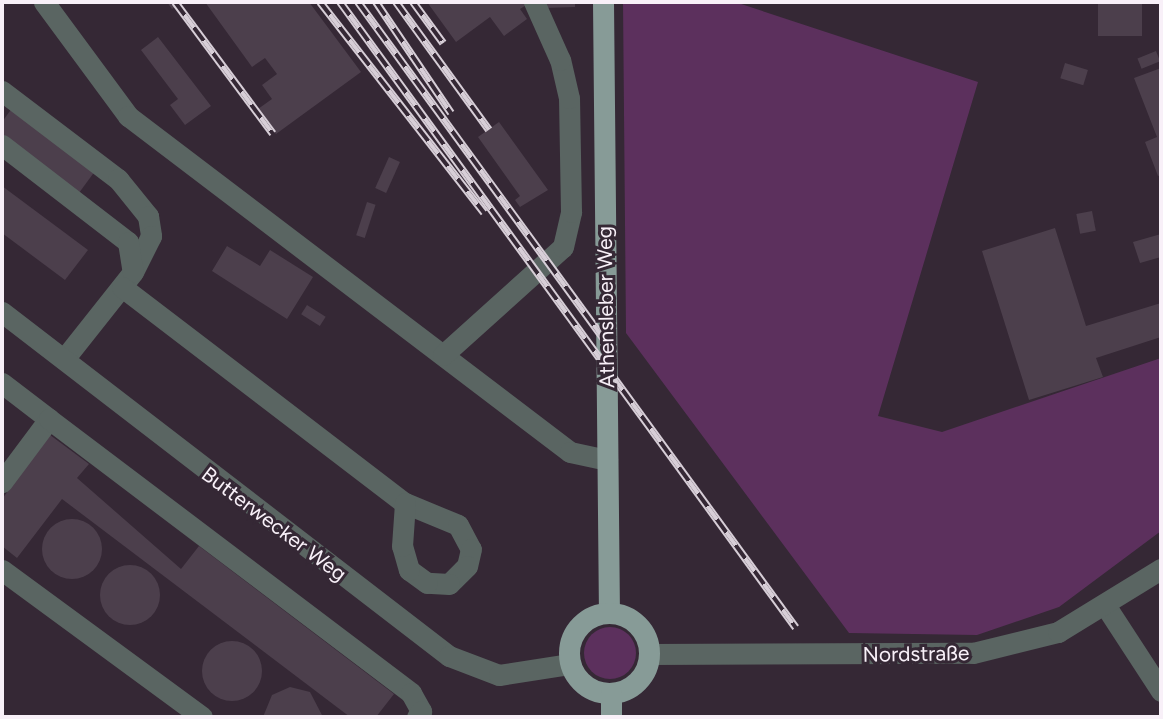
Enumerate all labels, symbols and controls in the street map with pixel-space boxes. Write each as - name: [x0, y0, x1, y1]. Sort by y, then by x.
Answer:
- street label: Athensleber Weg: [592, 226, 620, 388]
- street label: Butterwecker Weg: [197, 461, 351, 587]
- street label: Nordstraße: [862, 640, 970, 668]

